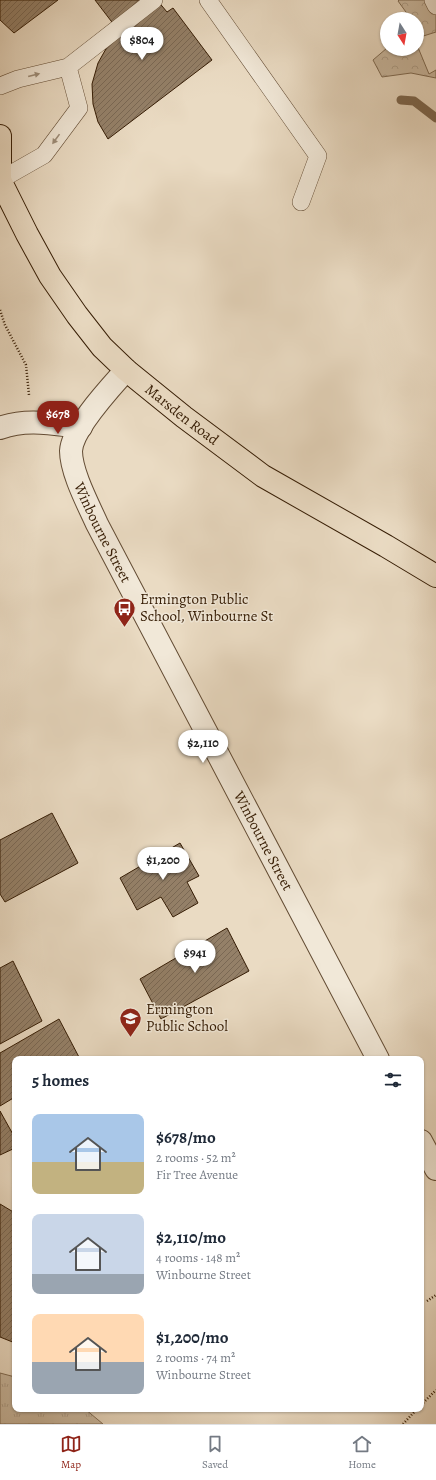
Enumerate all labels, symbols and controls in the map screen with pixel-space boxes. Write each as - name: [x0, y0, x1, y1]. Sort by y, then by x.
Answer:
- north arrow: [380, 12, 424, 56]
- map controls: [380, 12, 424, 56]
- pin: $804: [118, 27, 166, 61]
- text: $804: [130, 31, 154, 48]
- one-way arrow: [27, 72, 40, 78]
- one-way arrow: [52, 134, 60, 144]
- street label: Marsden Road: [141, 379, 224, 450]
- pin: $678: [34, 401, 82, 435]
- text: $678: [46, 405, 70, 422]
- street label: Winbourne Street: [69, 478, 136, 586]
- place label: Ermington Public School, Winbourne St: [140, 589, 273, 626]
- bus stop icon: Ermington Public School, Winbourne St: [111, 595, 137, 628]
- pin: $2,110: [170, 730, 236, 764]
- text: $2,110: [187, 734, 219, 751]
- street label: Winbourne Street: [229, 787, 298, 894]
- pin: $1,200: [130, 847, 196, 881]
- text: $1,200: [146, 851, 180, 868]
- pin: $941: [171, 940, 219, 974]
- text: $941: [184, 944, 206, 961]
- place label: Ermington Public School: [146, 999, 228, 1036]
- school or university icon: Ermington Public School: [117, 1005, 143, 1038]
- text: 5 homes: [32, 1069, 89, 1092]
- icon: filters: [382, 1069, 404, 1091]
- text: $678/mo: [156, 1126, 216, 1149]
- icon: home: [64, 1130, 112, 1178]
- text: 2 rooms · 52 m²: [156, 1149, 236, 1166]
- text: Fir Tree Avenue: [156, 1166, 238, 1183]
- text: $2,110/mo: [156, 1226, 226, 1249]
- icon: home: [64, 1230, 112, 1278]
- text: 4 rooms · 148 m²: [156, 1249, 240, 1266]
- text: Winbourne Street: [156, 1266, 251, 1283]
- text: $1,200/mo: [156, 1326, 229, 1349]
- icon: home: [64, 1330, 112, 1378]
- text: 2 rooms · 74 m²: [156, 1349, 235, 1366]
- text: Winbourne Street: [156, 1366, 251, 1383]
- tab: Map: [60, 1433, 82, 1472]
- tab: Saved: [202, 1433, 228, 1472]
- tab: Home: [348, 1433, 376, 1472]

